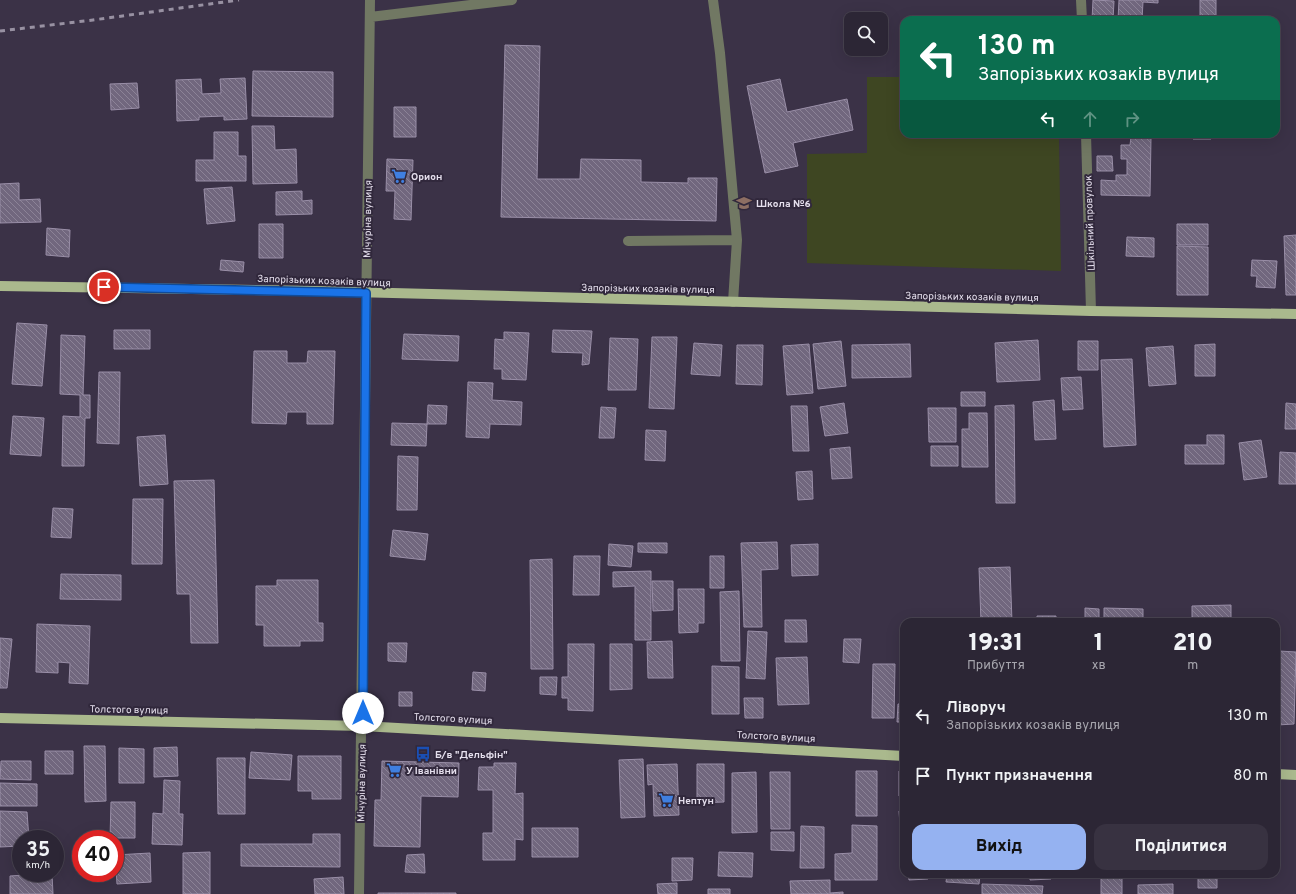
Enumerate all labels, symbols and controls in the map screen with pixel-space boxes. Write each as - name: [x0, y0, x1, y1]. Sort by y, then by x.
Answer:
- map controls: [844, 12, 888, 56]
- button: search: [844, 12, 888, 56]
- text: 130 m: [978, 29, 1056, 65]
- icon: left: [912, 32, 964, 84]
- text: Запорізьких козаків вулиця: [978, 64, 1219, 87]
- icon: left: [1037, 108, 1059, 130]
- icon: ahead: [1079, 108, 1101, 130]
- icon: right: [1121, 108, 1143, 130]
- supermarket icon: Орион: [390, 167, 408, 185]
- place label: Орион: [411, 171, 442, 184]
- street label: Шкільний провулок: [1082, 175, 1099, 271]
- street label: Мічуріна вулиця: [361, 180, 376, 258]
- school or university icon: Школа №6: [735, 194, 753, 212]
- place label: Школа №6: [756, 198, 811, 211]
- pin: [87, 270, 121, 304]
- street label: Запорізьких козаків вулиця: [257, 273, 391, 290]
- icon: arrive: [93, 276, 115, 298]
- street label: Запорізьких козаків вулиця: [581, 282, 715, 297]
- street label: Запорізьких козаків вулиця: [905, 290, 1039, 305]
- text: 19:31: [968, 629, 1023, 659]
- text: 1: [1094, 629, 1104, 659]
- text: 210: [1173, 629, 1213, 659]
- text: Прибуття: [967, 658, 1025, 674]
- text: хв: [1092, 658, 1106, 674]
- text: m: [1187, 658, 1198, 674]
- position arrow: [342, 692, 384, 734]
- text: Ліворуч: [946, 699, 1006, 718]
- street label: Толстого вулиця: [90, 703, 168, 718]
- icon: left: [912, 705, 934, 727]
- text: 130 m: [1228, 707, 1268, 726]
- street label: Толстого вулиця: [413, 711, 493, 728]
- text: Запорізьких козаків вулиця: [946, 718, 1120, 734]
- street label: Толстого вулиця: [736, 729, 816, 746]
- street label: Мічуріна вулиця: [355, 744, 370, 822]
- bus stop icon: Б/в "Дельфін": [414, 745, 432, 763]
- place label: Б/в "Дельфін": [435, 749, 508, 762]
- supermarket icon: У Іванівни: [385, 761, 403, 779]
- place label: У Іванівни: [406, 765, 457, 778]
- icon: arrive: [912, 765, 934, 787]
- text: Пункт призначення: [946, 767, 1093, 786]
- text: 80 m: [1233, 767, 1268, 786]
- supermarket icon: Нептун: [657, 791, 675, 809]
- place label: Нептун: [678, 795, 714, 808]
- button: Вихід: [912, 824, 1086, 870]
- button: Поділитися: [1094, 824, 1268, 870]
- speed limit sign: 40: [72, 830, 124, 882]
- text: 35: [26, 838, 50, 864]
- text: km/h: [26, 859, 50, 872]

